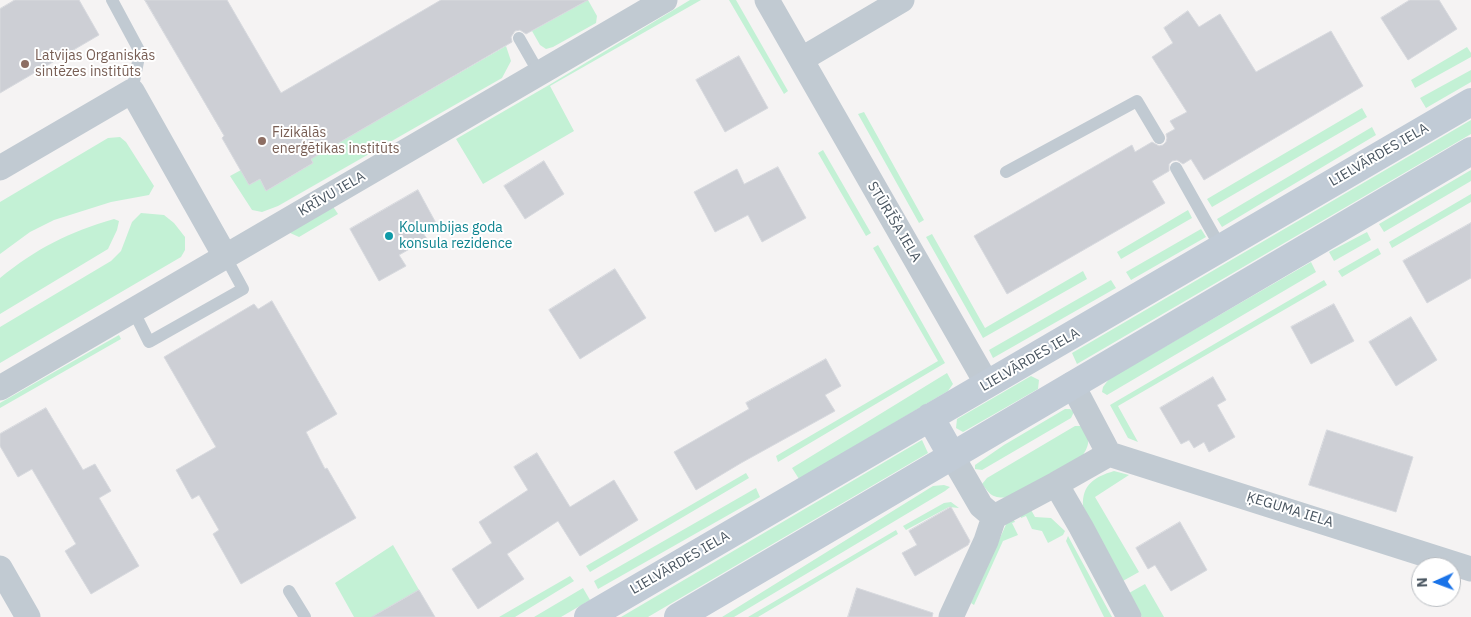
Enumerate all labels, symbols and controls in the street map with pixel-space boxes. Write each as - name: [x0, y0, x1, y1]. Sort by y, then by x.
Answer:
- place label: Latvijas Organiskās sintēzes institūts: [35, 48, 155, 80]
- marker: Latvijas Organiskās sintēzes institūts: [19, 58, 31, 70]
- street label: LIELVĀRDES IELA: [1326, 120, 1432, 190]
- place label: Fizikālās enerģētikas institūts: [272, 125, 400, 158]
- marker: Fizikālās enerģētikas institūts: [256, 135, 268, 147]
- street label: KRĪVU IELA: [295, 168, 369, 220]
- street label: STŪRĪŠA IELA: [864, 179, 924, 265]
- place label: Kolumbijas goda konsula rezidence: [399, 220, 512, 252]
- marker: Kolumbijas goda konsula rezidence: [383, 230, 395, 242]
- street label: LIELVĀRDES IELA: [977, 325, 1083, 395]
- street label: ĶEGUMA IELA: [1245, 489, 1335, 531]
- street label: LIELVĀRDES IELA: [627, 528, 733, 598]
- north arrow: [1411, 557, 1461, 607]
- text: N: [1413, 577, 1431, 588]

